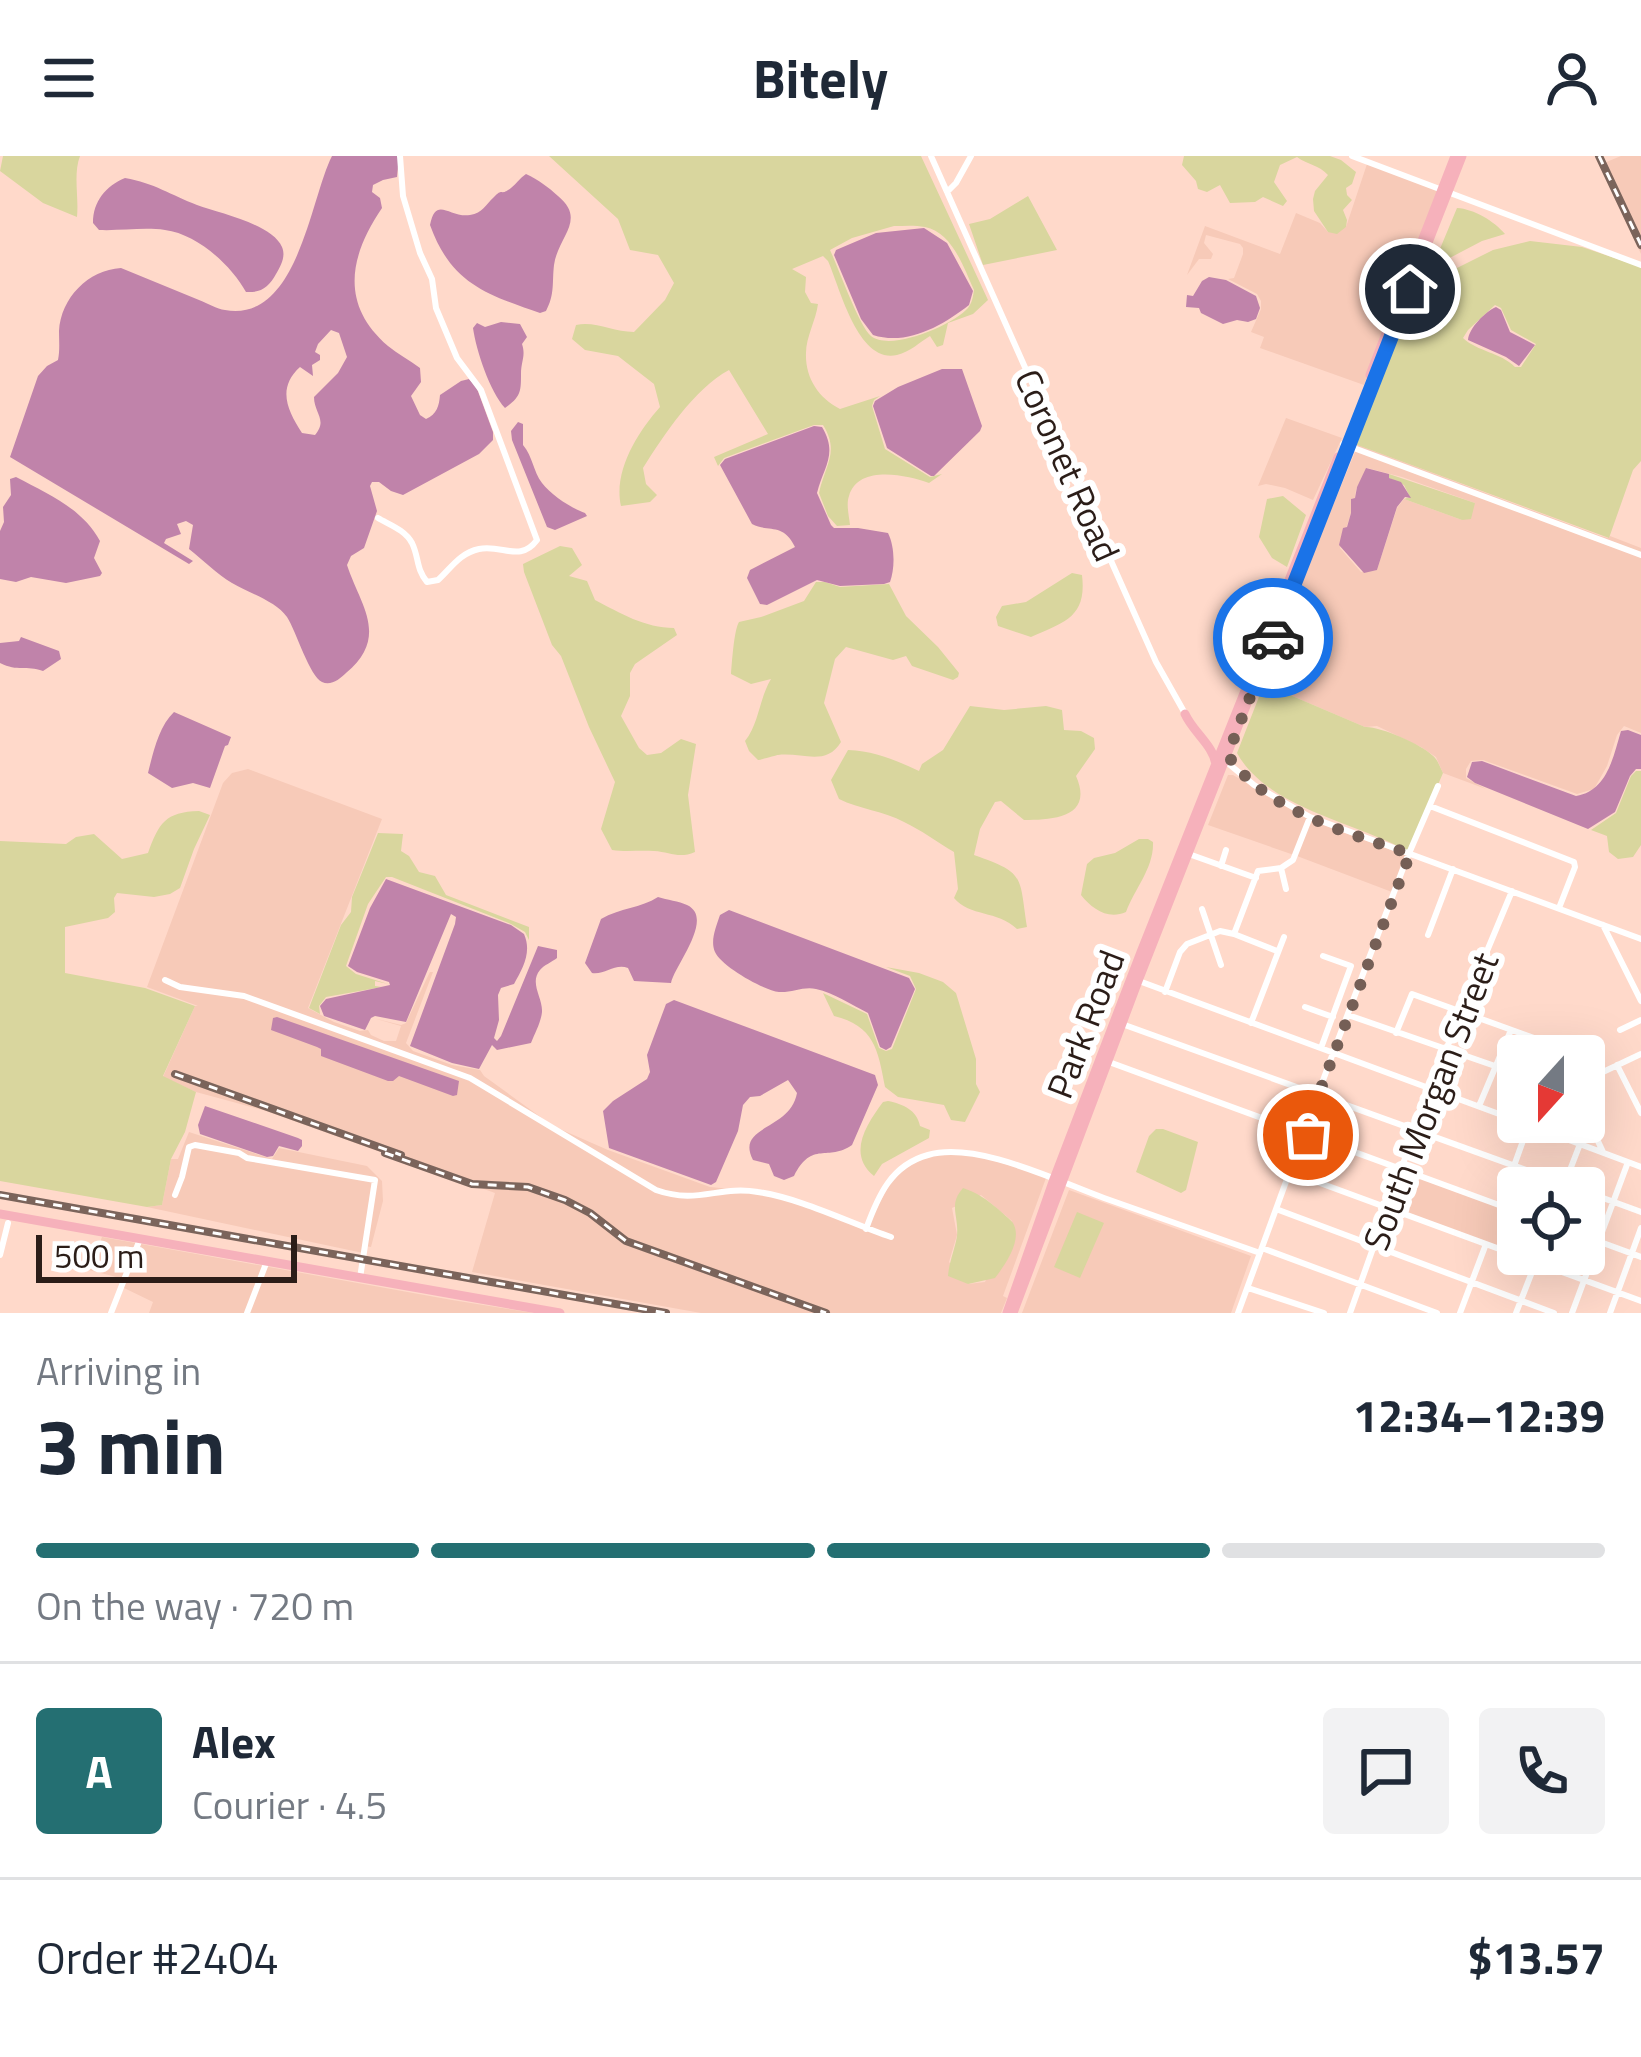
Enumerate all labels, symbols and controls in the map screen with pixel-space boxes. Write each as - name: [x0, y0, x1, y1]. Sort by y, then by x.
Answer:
- text: Bitely: [753, 37, 888, 119]
- icon: menu: [36, 45, 102, 111]
- icon: person: [1539, 45, 1605, 111]
- pin: [1359, 238, 1461, 340]
- icon: home: [1377, 256, 1443, 322]
- street label: Coronet Road: [1001, 360, 1135, 570]
- courier: [1213, 578, 1333, 698]
- icon: car: [1240, 605, 1306, 671]
- street label: Park Road: [1032, 942, 1138, 1106]
- street label: South Morgan Street: [1348, 944, 1512, 1258]
- north arrow: [1497, 1035, 1605, 1143]
- map controls: [1497, 1035, 1605, 1275]
- pin: [1257, 1084, 1359, 1186]
- icon: bag: [1275, 1102, 1341, 1168]
- button: locate: [1497, 1167, 1605, 1275]
- scale bar: [36, 1229, 297, 1282]
- text: 500 m: [54, 1231, 144, 1281]
- text: Arriving in: [36, 1341, 201, 1400]
- text: 12:34–12:39: [1353, 1381, 1605, 1449]
- text: 3 min: [36, 1386, 226, 1504]
- text: On the way · 720 m: [36, 1576, 354, 1635]
- text: Alex: [192, 1707, 276, 1775]
- button: chat: [1323, 1708, 1449, 1834]
- button: phone: [1479, 1708, 1605, 1834]
- text: A: [85, 1737, 113, 1805]
- text: Courier · 4.5: [192, 1775, 387, 1834]
- text: Order #2404: [36, 1923, 279, 1991]
- text: $13.57: [1467, 1923, 1605, 1991]

